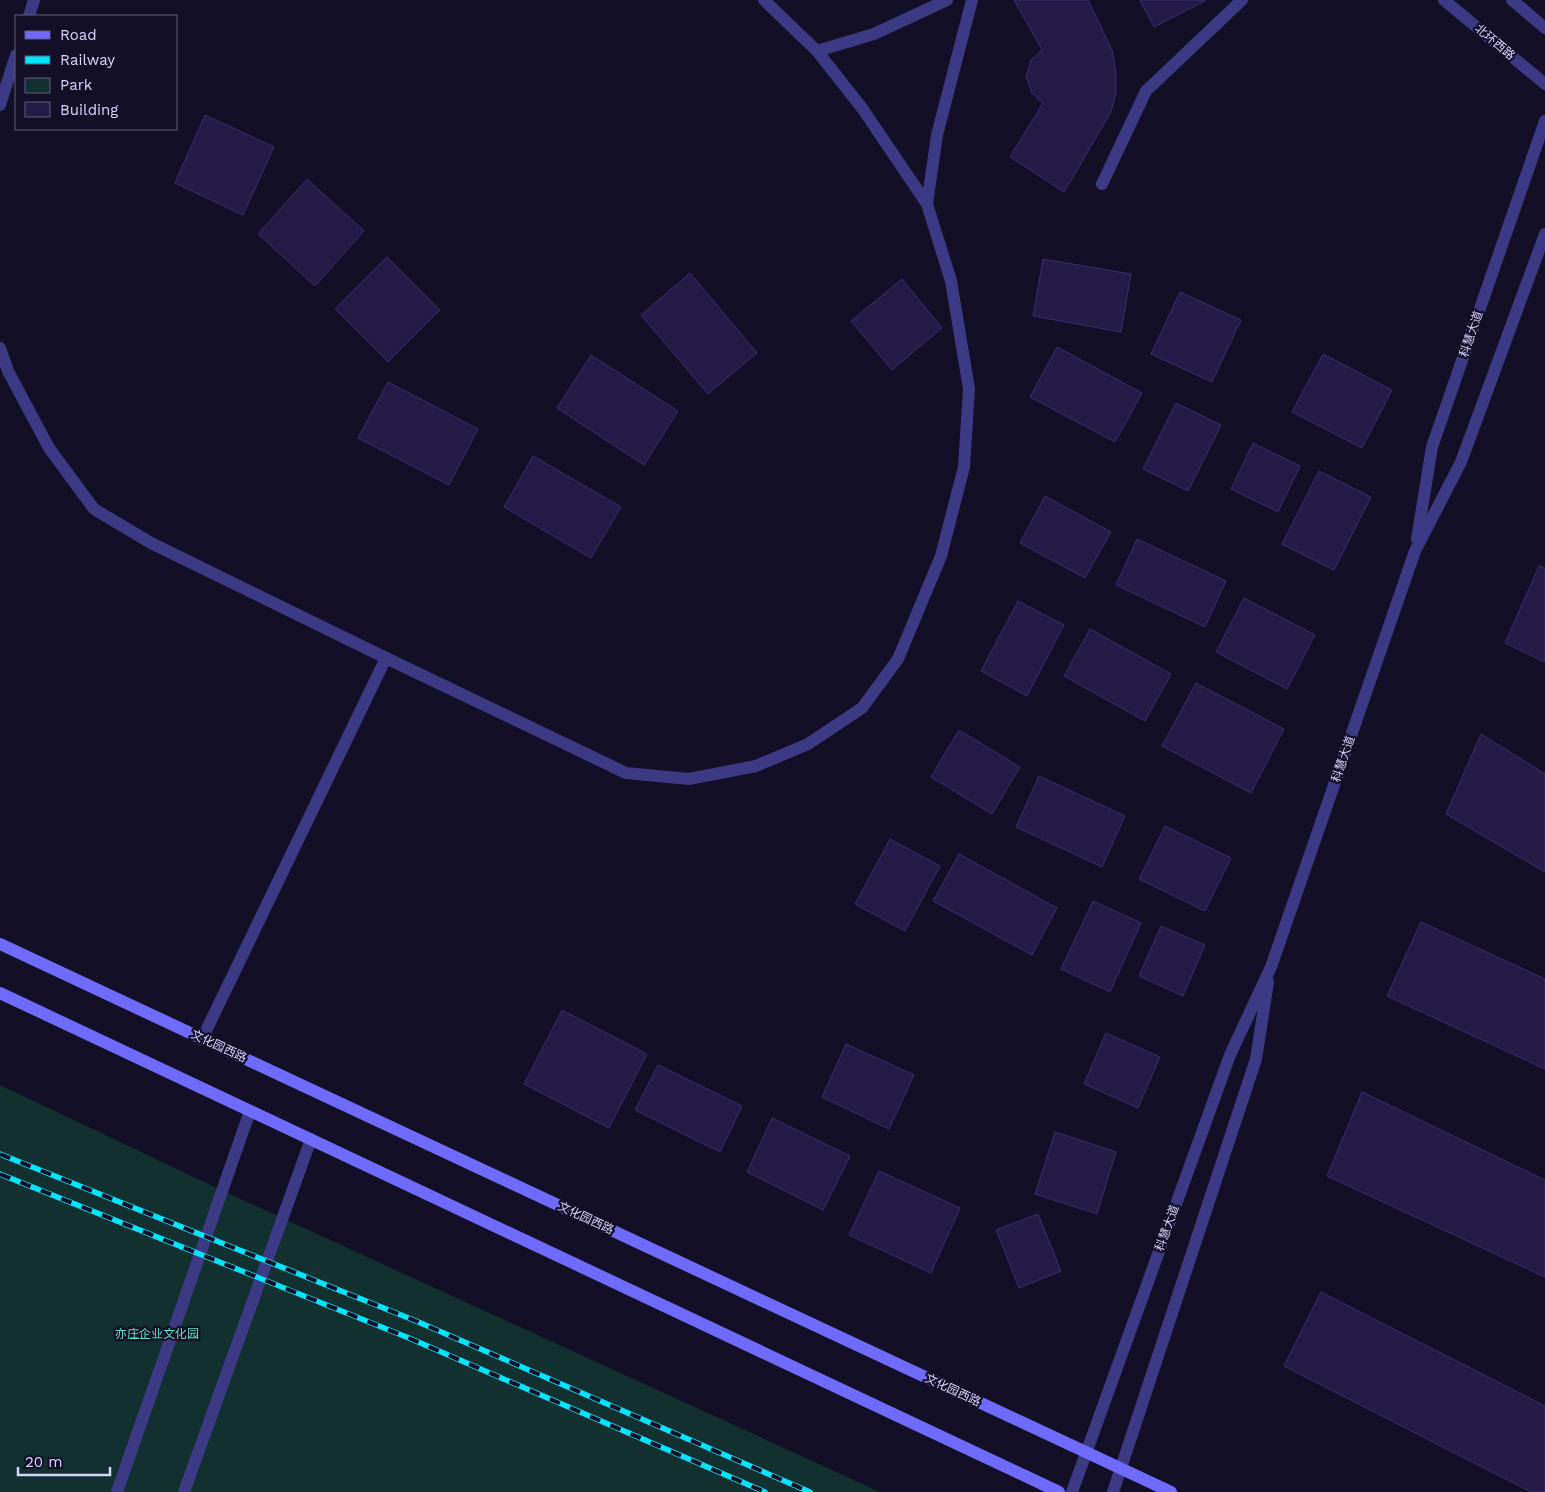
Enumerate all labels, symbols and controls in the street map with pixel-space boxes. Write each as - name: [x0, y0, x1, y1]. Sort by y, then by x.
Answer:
- legend: [15, 15, 178, 130]
- street label: 北环西路: [1472, 21, 1518, 63]
- text: Road: [60, 26, 97, 44]
- text: Railway: [60, 51, 115, 69]
- text: Park: [60, 76, 93, 94]
- text: Building: [60, 101, 118, 119]
- street label: 科慧大道: [1457, 309, 1485, 359]
- street label: 科慧大道: [1329, 734, 1357, 784]
- street label: 文化园西路: [189, 1027, 249, 1065]
- street label: 文化园西路: [556, 1199, 616, 1237]
- street label: 科慧大道: [1152, 1203, 1182, 1253]
- park label: 亦庄企业文化园: [115, 1327, 199, 1341]
- street label: 文化园西路: [923, 1371, 983, 1409]
- scale bar: [18, 1444, 110, 1476]
- text: 20 m: [25, 1453, 63, 1471]

